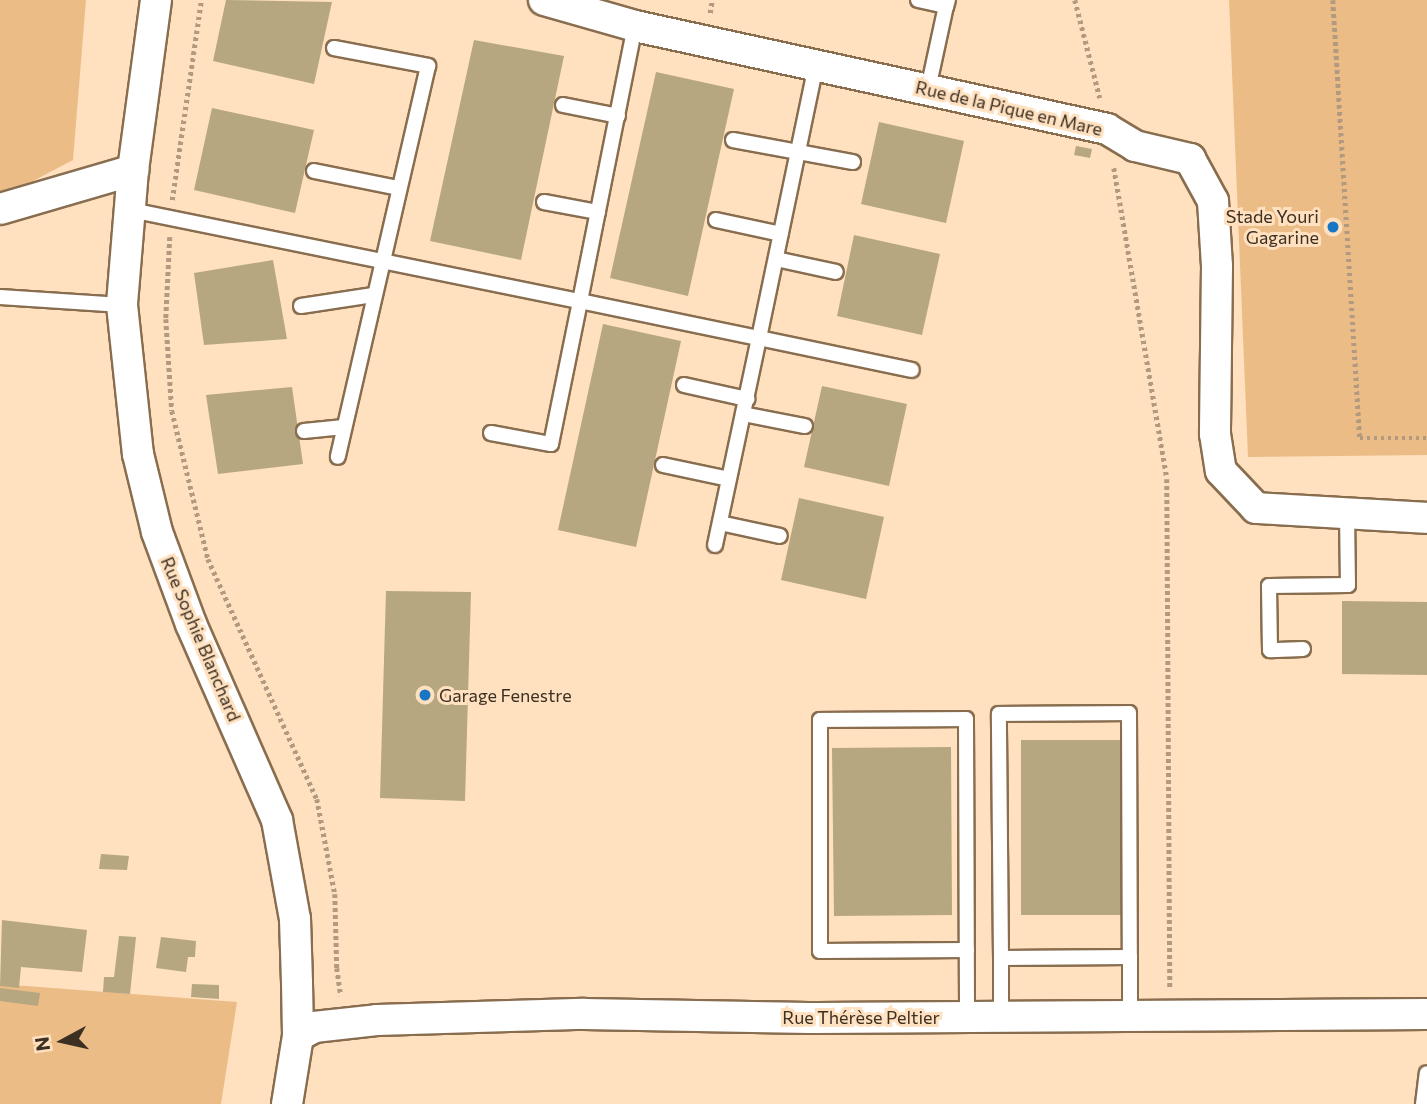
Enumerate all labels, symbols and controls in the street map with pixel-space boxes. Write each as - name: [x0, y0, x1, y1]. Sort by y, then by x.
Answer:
- street label: Rue de la Pique en Mare: [913, 76, 1105, 140]
- place label: Stade Youri Gagarine: [1226, 206, 1319, 248]
- marker: Stade Youri Gagarine: [1325, 219, 1341, 235]
- street label: Rue Sophie Blanchard: [157, 553, 245, 725]
- place label: Garage Fenestre: [439, 684, 572, 706]
- marker: Garage Fenestre: [417, 687, 433, 703]
- north arrow: [28, 1006, 98, 1076]
- street label: Rue Thérèse Peltier: [782, 1006, 940, 1028]
- text: N: [29, 1035, 54, 1053]

